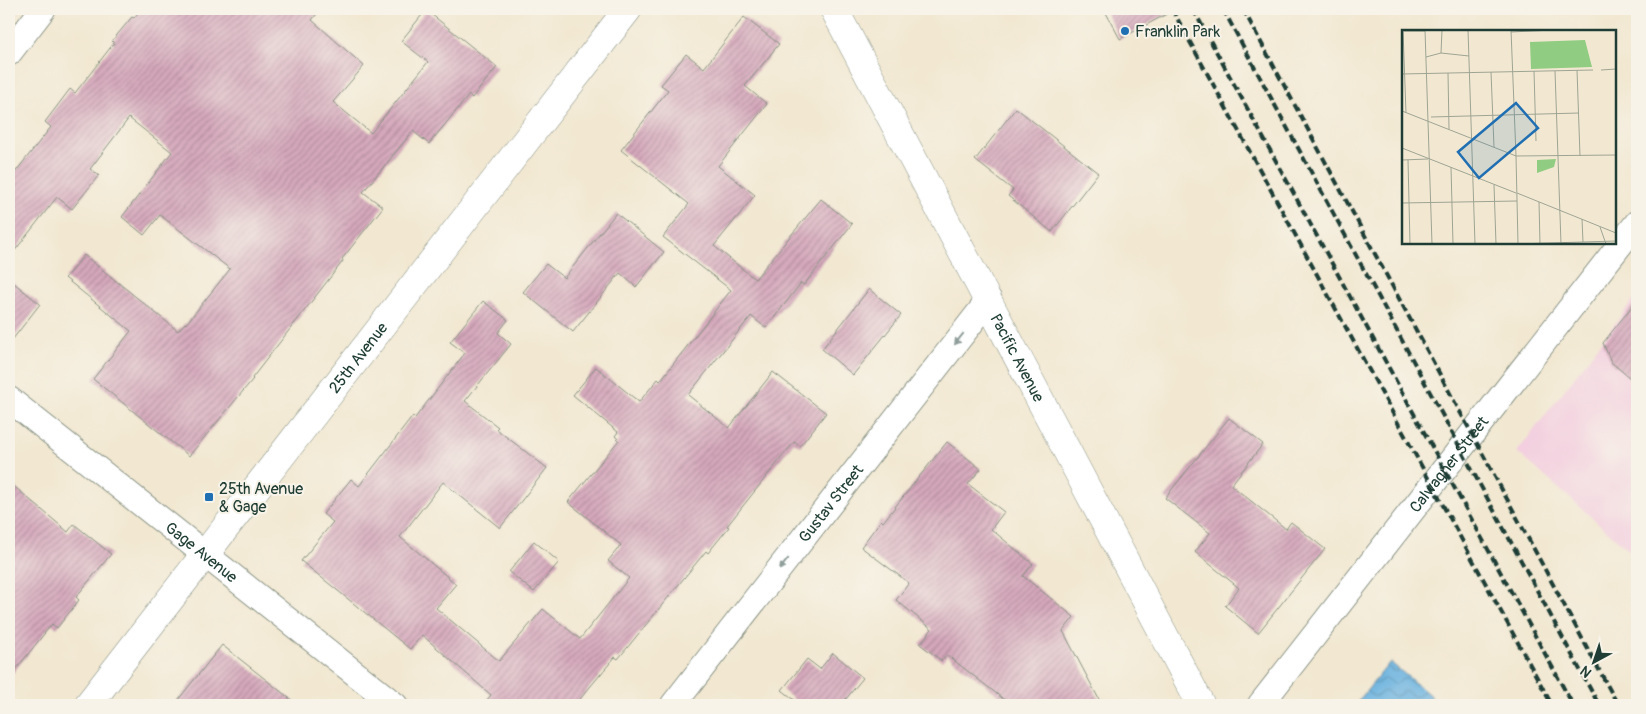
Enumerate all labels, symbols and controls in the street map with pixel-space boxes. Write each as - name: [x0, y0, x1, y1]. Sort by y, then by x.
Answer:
- place label: Franklin Park: [1135, 22, 1220, 42]
- marker: Franklin Park: [1119, 25, 1131, 37]
- inset map: [1402, 30, 1616, 244]
- street label: Pacific Avenue: [985, 310, 1048, 406]
- street label: 25th Avenue: [325, 318, 392, 397]
- one-way arrow: [953, 332, 964, 345]
- street label: Calwagner Street: [1405, 412, 1494, 517]
- street label: Gustav Street: [795, 460, 868, 547]
- place label: 25th Avenue & Gage: [219, 479, 303, 517]
- marker: 25th Avenue & Gage: [203, 491, 215, 503]
- street label: Gage Avenue: [161, 518, 241, 587]
- one-way arrow: [779, 557, 789, 570]
- north arrow: [1568, 636, 1618, 686]
- text: N: [1577, 662, 1595, 681]

